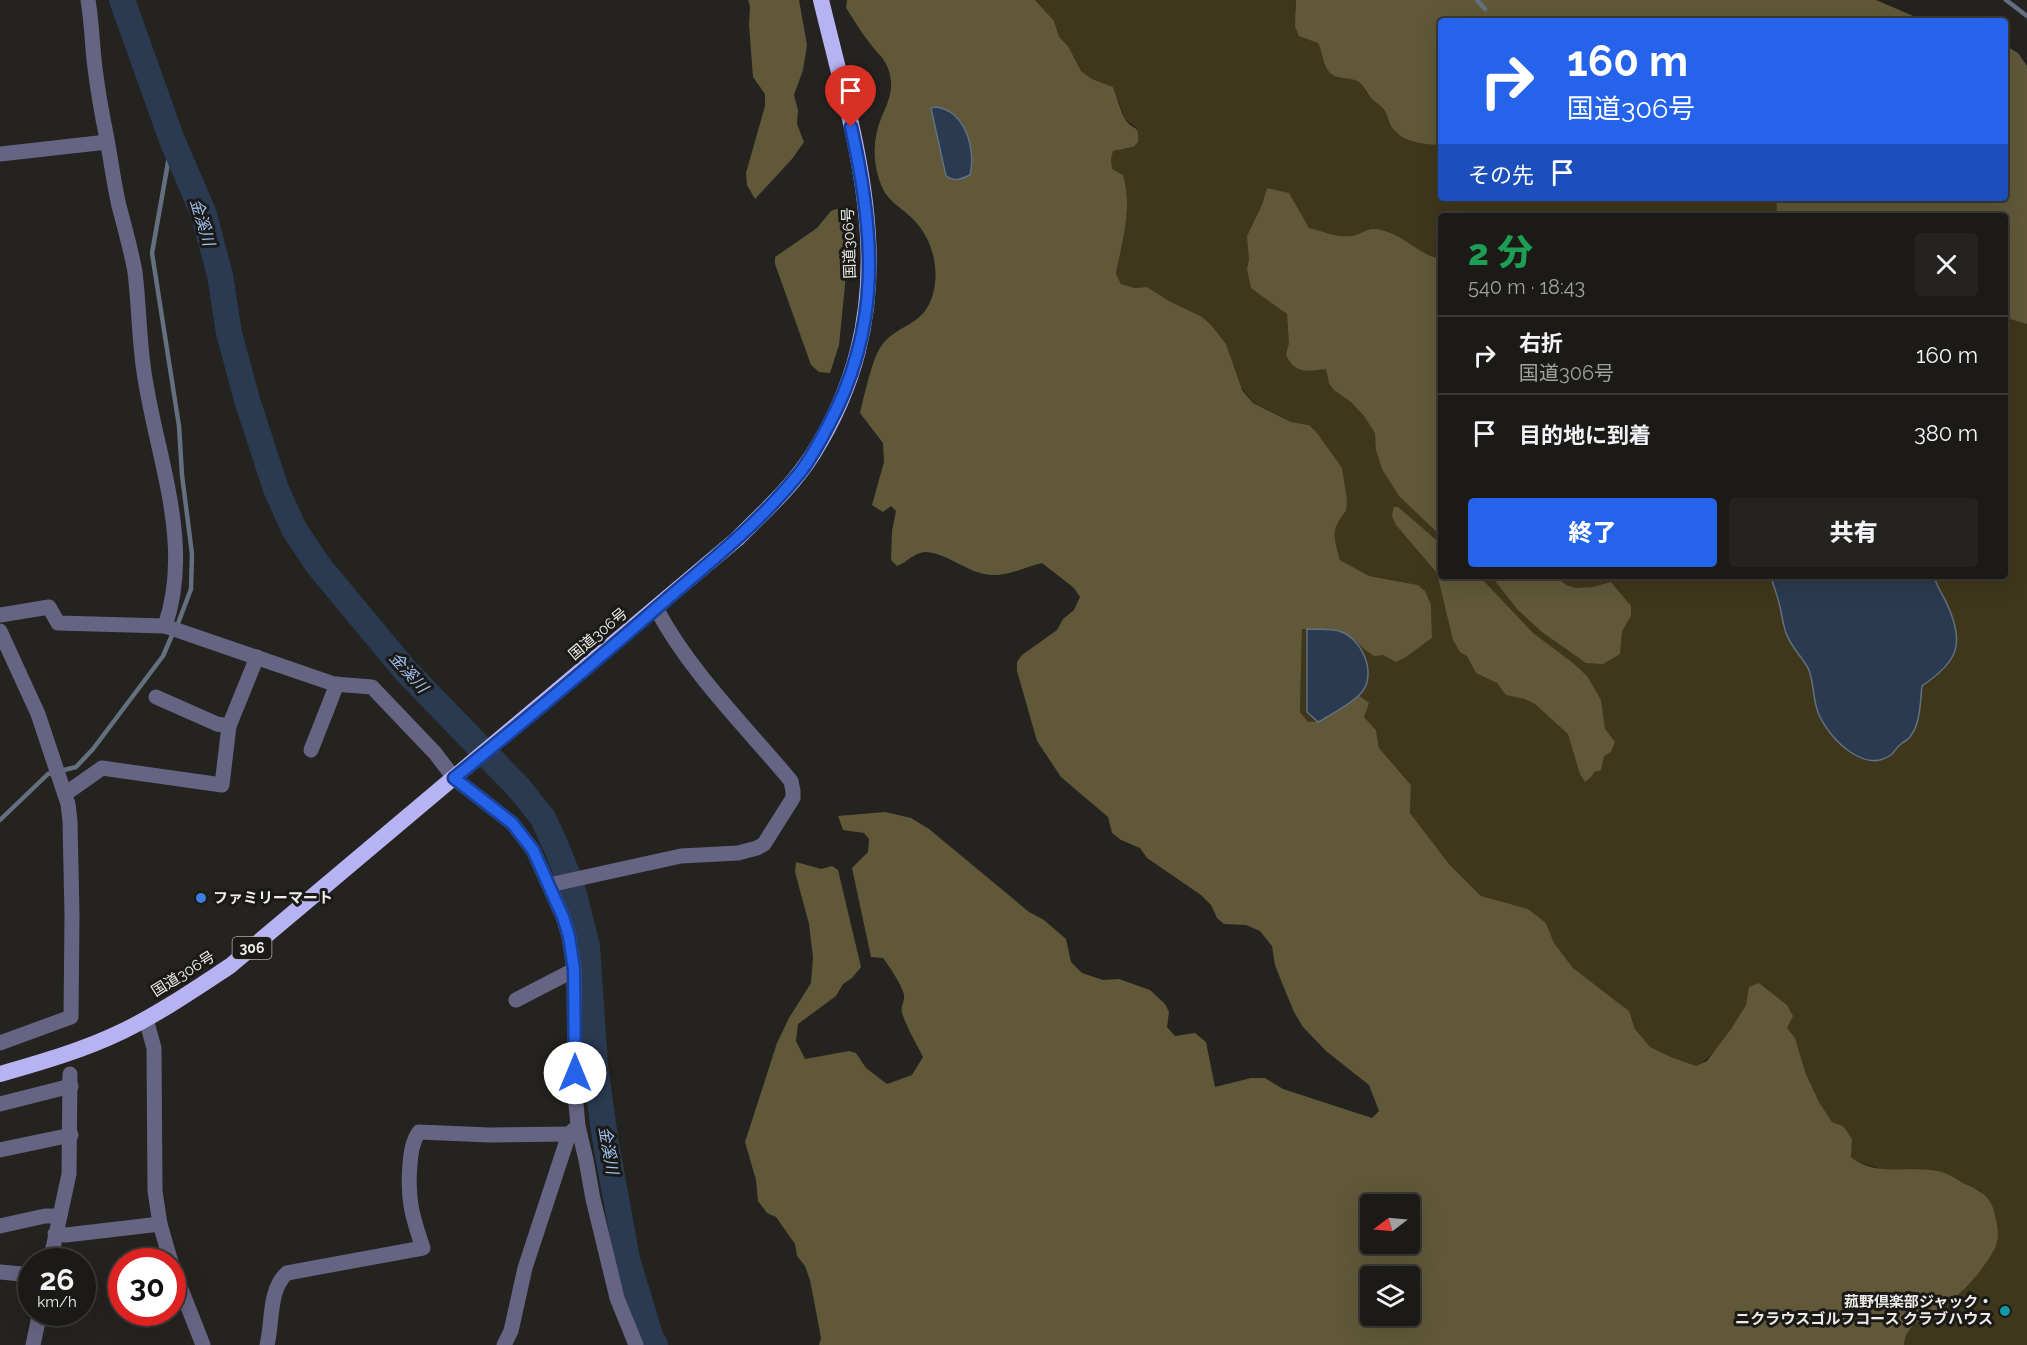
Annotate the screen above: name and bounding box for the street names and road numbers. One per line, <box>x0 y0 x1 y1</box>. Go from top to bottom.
street label: 国道306号 <box>839 207 859 279</box>
street label: 国道306号 <box>565 604 631 664</box>
road number: 306 <box>232 937 272 959</box>
street label: 国道306号 <box>148 947 218 1001</box>

